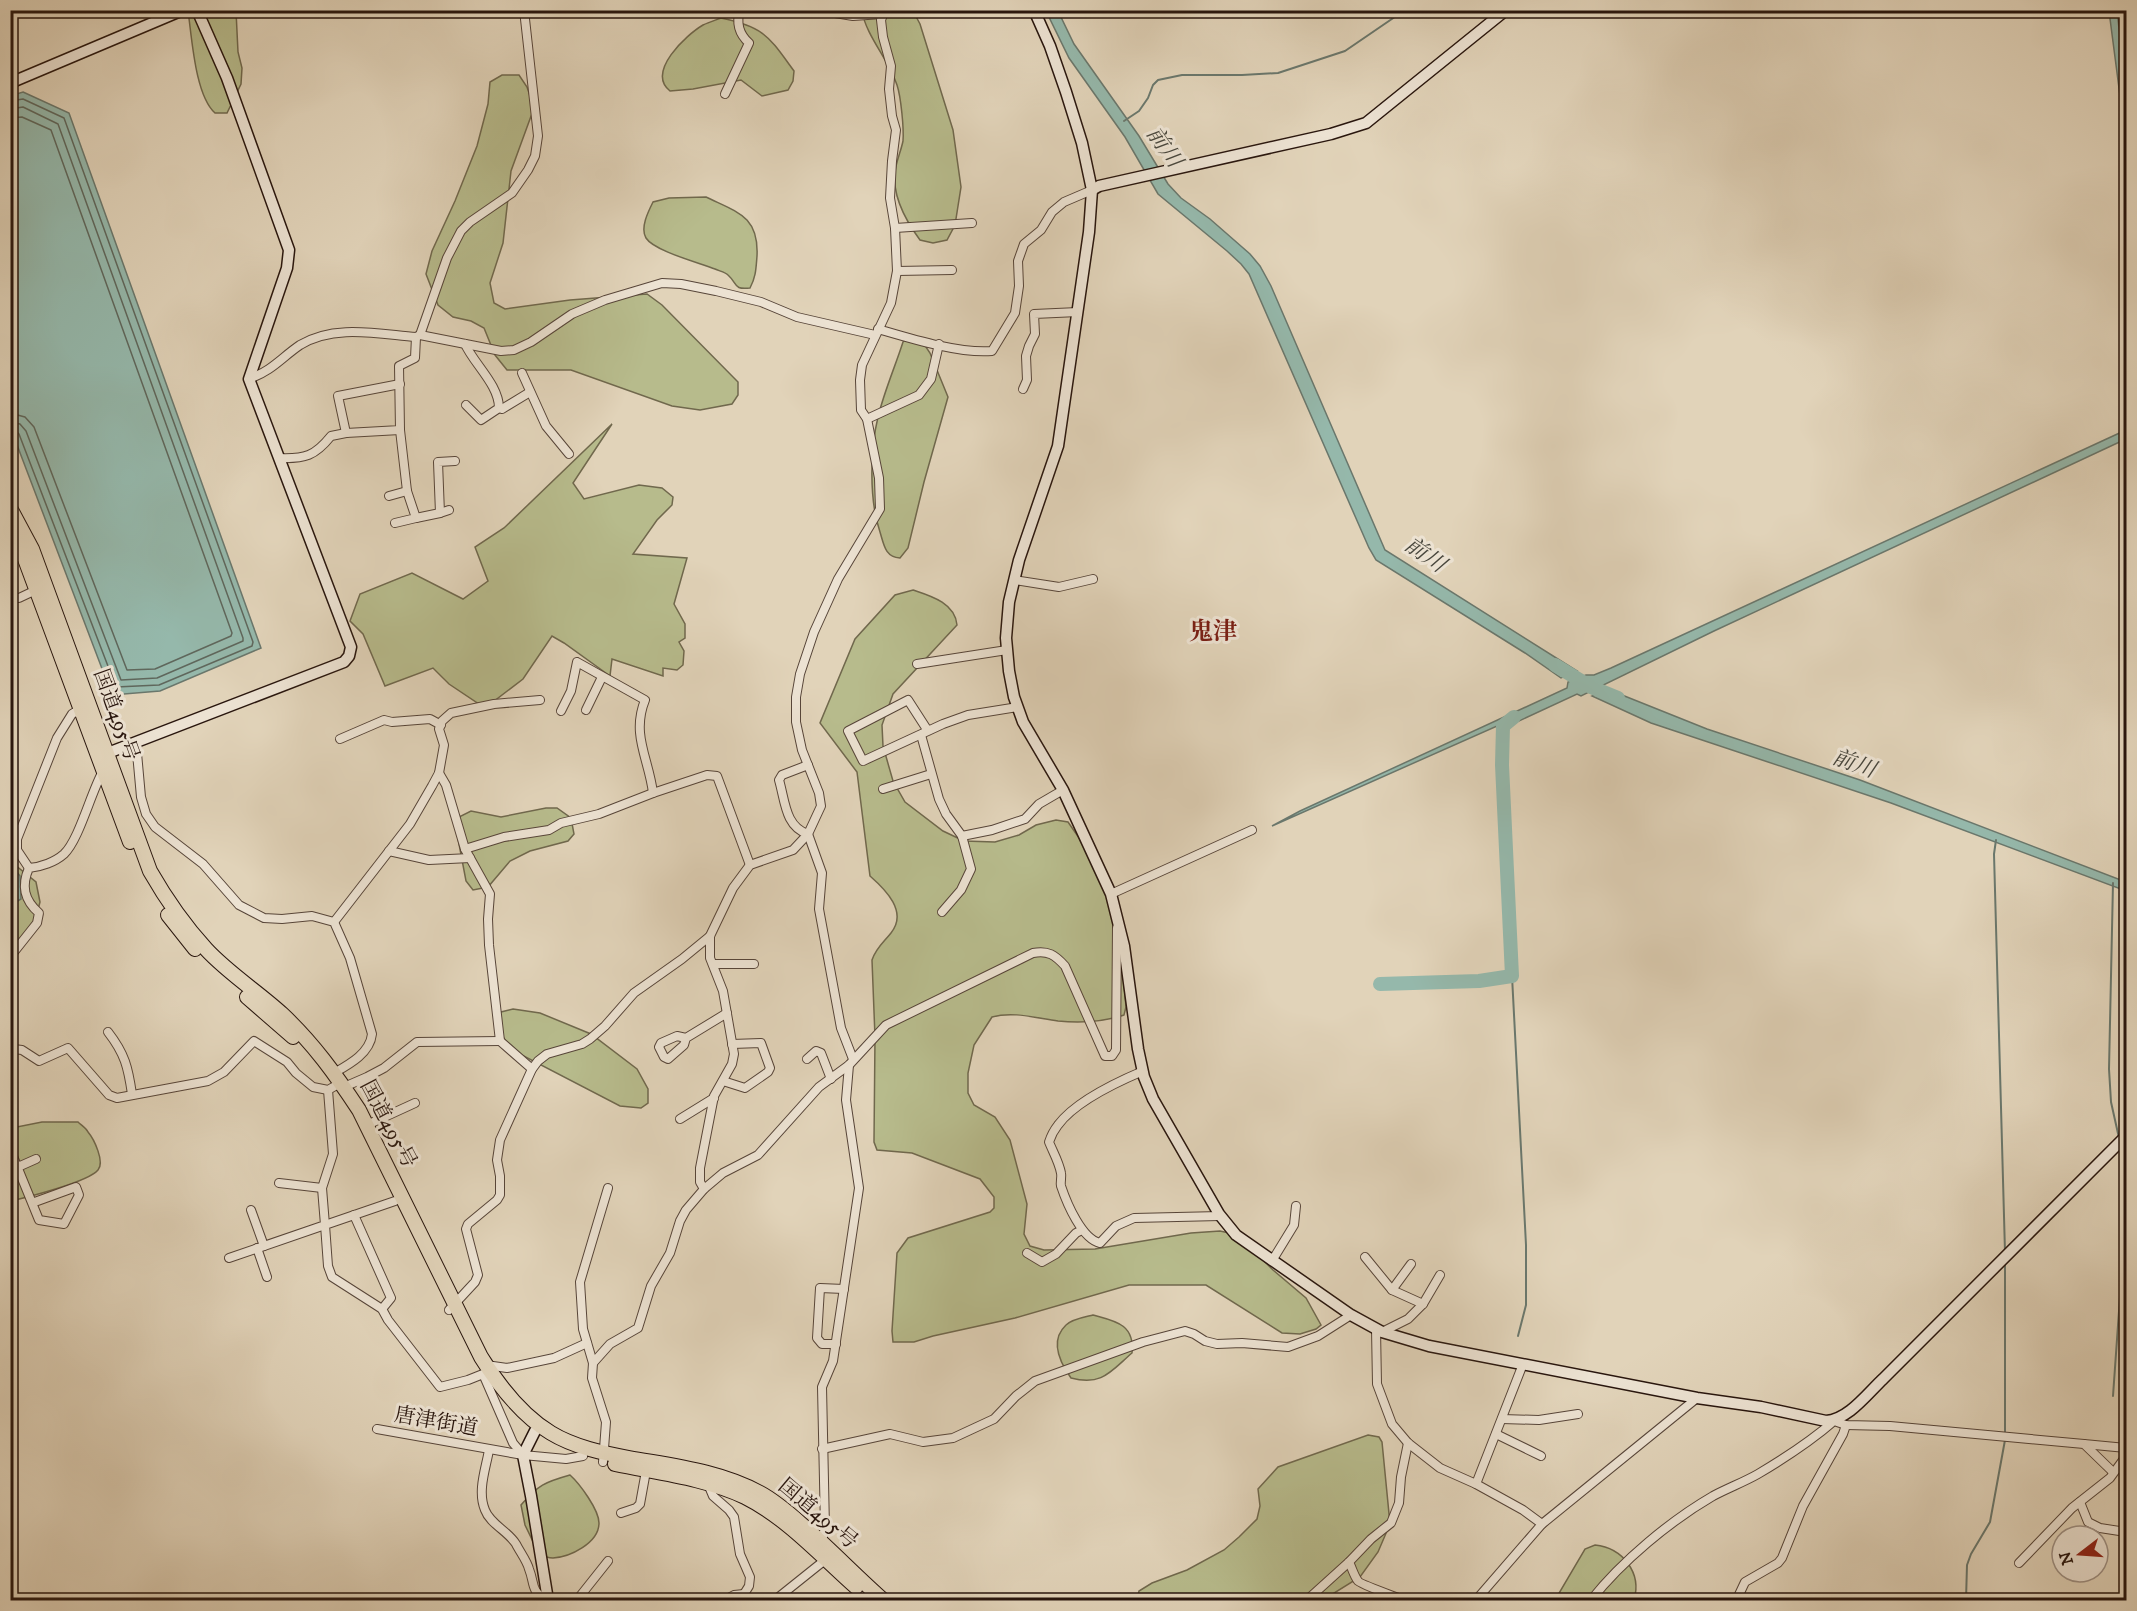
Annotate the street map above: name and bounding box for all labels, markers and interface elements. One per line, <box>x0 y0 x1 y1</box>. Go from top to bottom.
water label: 前川 <box>1140 121 1189 174</box>
water label: 前川 <box>1399 531 1452 580</box>
district label: 鬼津 <box>1189 617 1237 647</box>
street label: 国道495号 <box>87 665 145 765</box>
water label: 前川 <box>1829 744 1881 785</box>
street label: 国道495号 <box>354 1076 422 1172</box>
street label: 唐津街道 <box>392 1402 480 1442</box>
street label: 国道495号 <box>773 1473 863 1555</box>
north arrow <box>2050 1524 2110 1584</box>
text: N <box>2055 1549 2078 1567</box>

